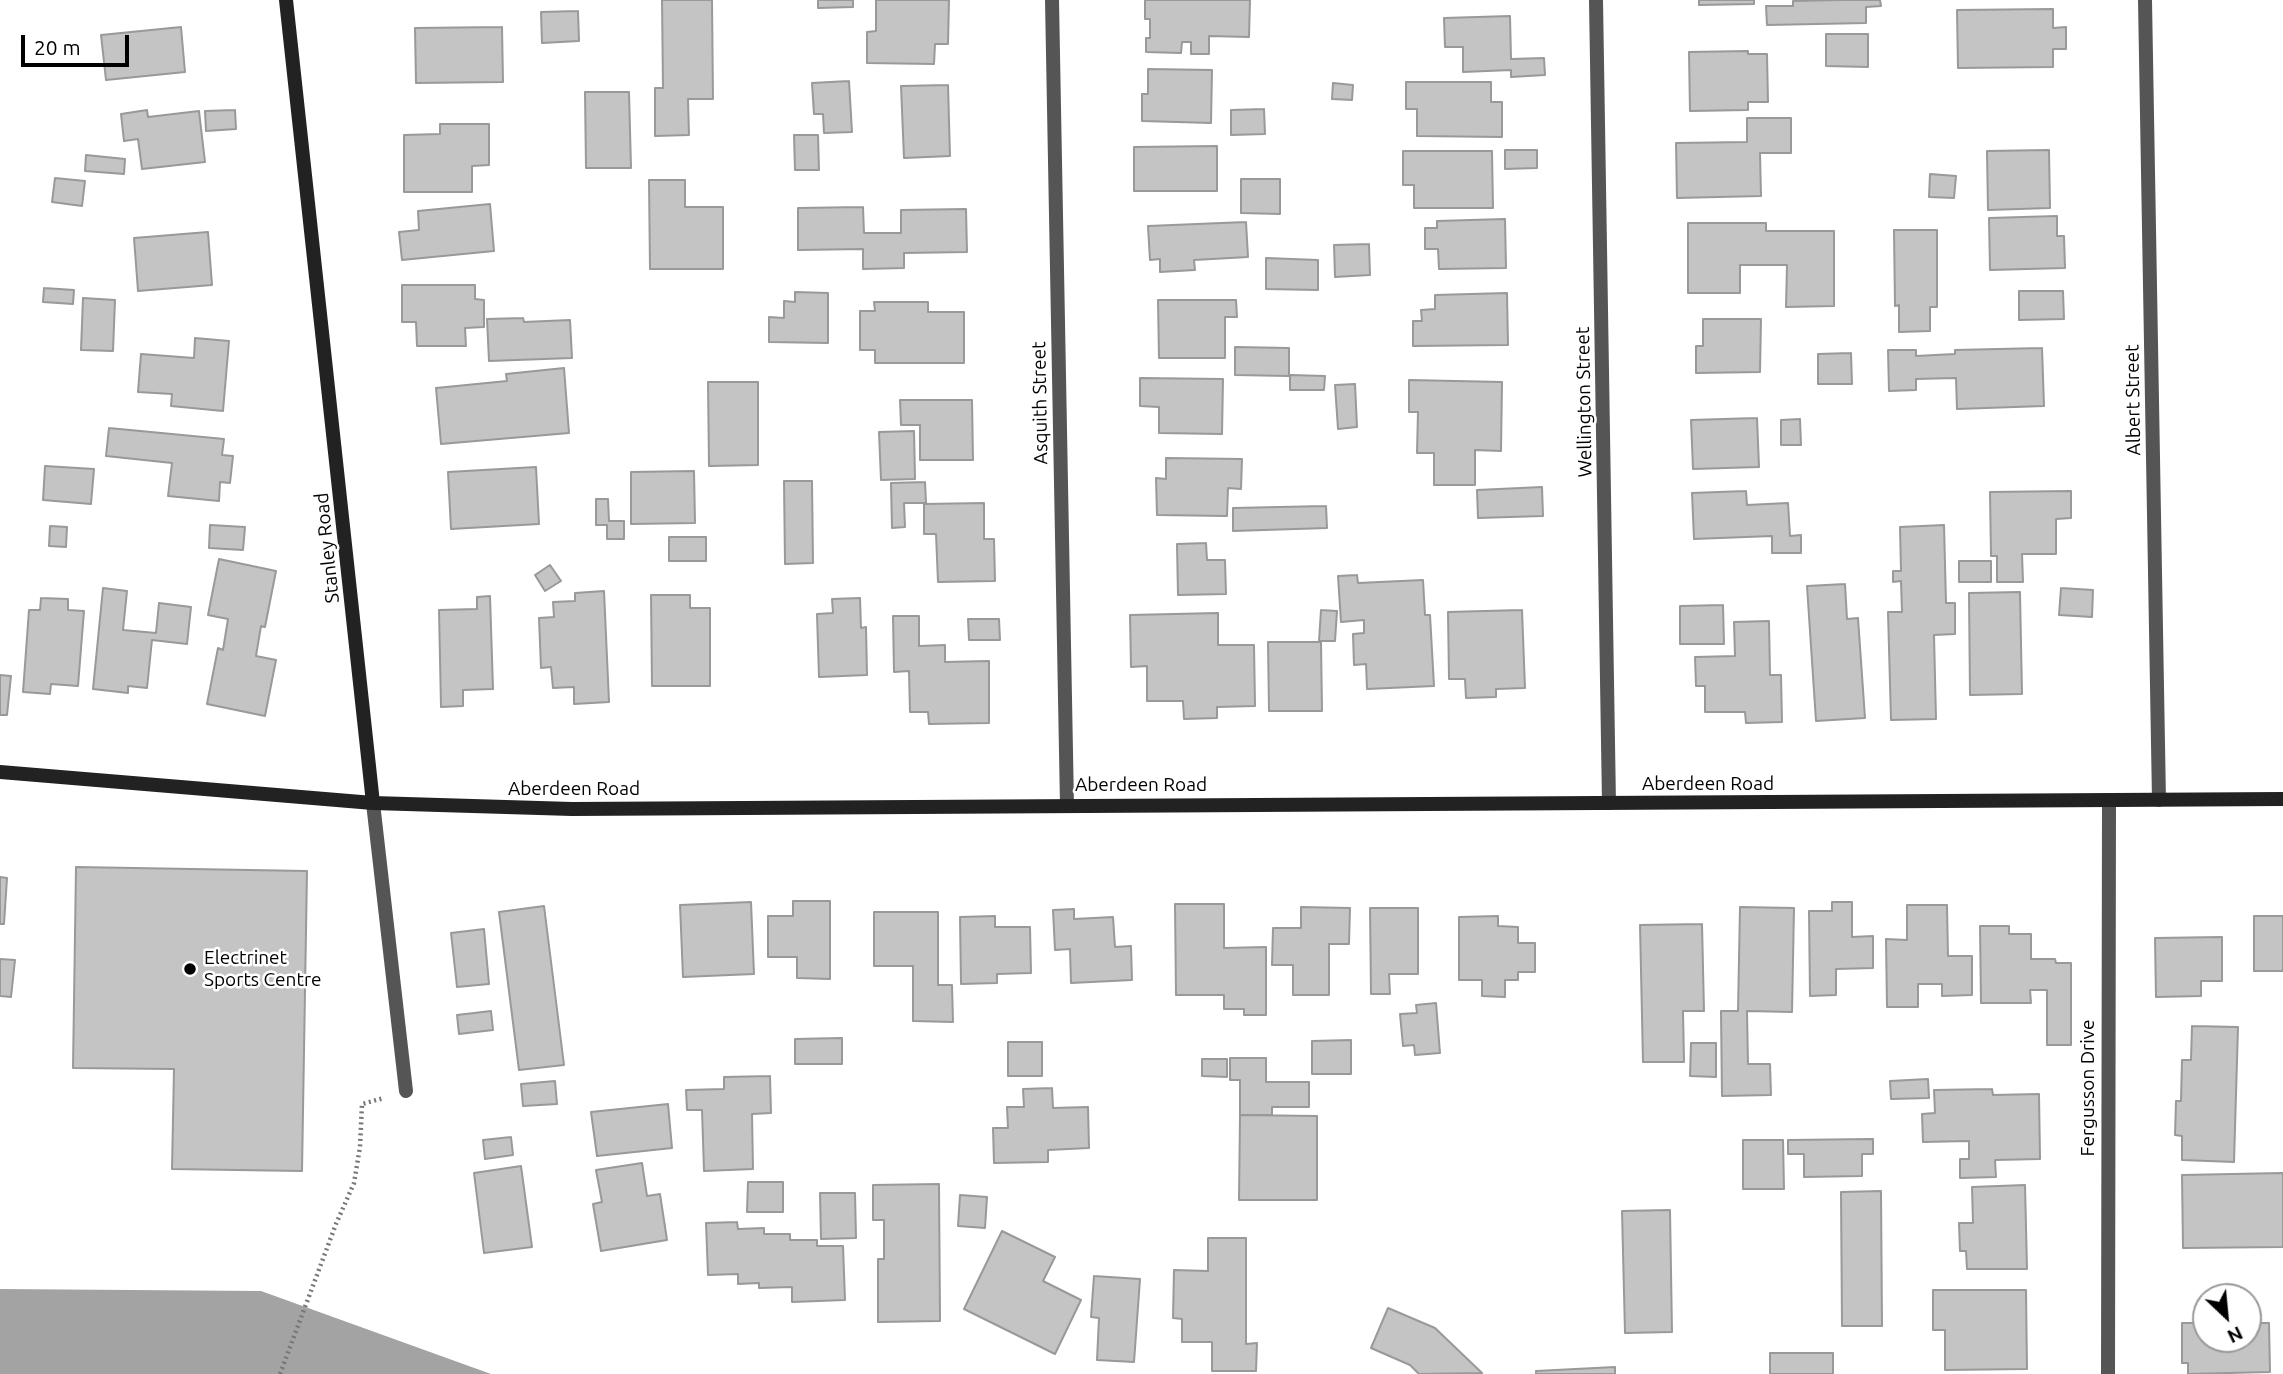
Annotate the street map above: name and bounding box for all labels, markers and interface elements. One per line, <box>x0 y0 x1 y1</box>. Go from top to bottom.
scale bar <box>24 21 133 65</box>
text: 20 m <box>34 35 81 59</box>
street label: Wellington Street <box>1571 326 1597 478</box>
street label: Asquith Street <box>1028 341 1052 465</box>
street label: Albert Street <box>2121 344 2145 456</box>
street label: Stanley Road <box>310 492 344 604</box>
street label: Aberdeen Road <box>1642 773 1774 795</box>
street label: Aberdeen Road <box>1075 774 1207 796</box>
street label: Aberdeen Road <box>508 778 640 800</box>
place label: Electrinet Sports Centre <box>204 947 322 991</box>
marker: Electrinet Sports Centre <box>182 961 198 977</box>
street label: Fergusson Drive <box>2077 1019 2099 1157</box>
north arrow <box>2192 1283 2262 1353</box>
text: N <box>2224 1322 2247 1348</box>

